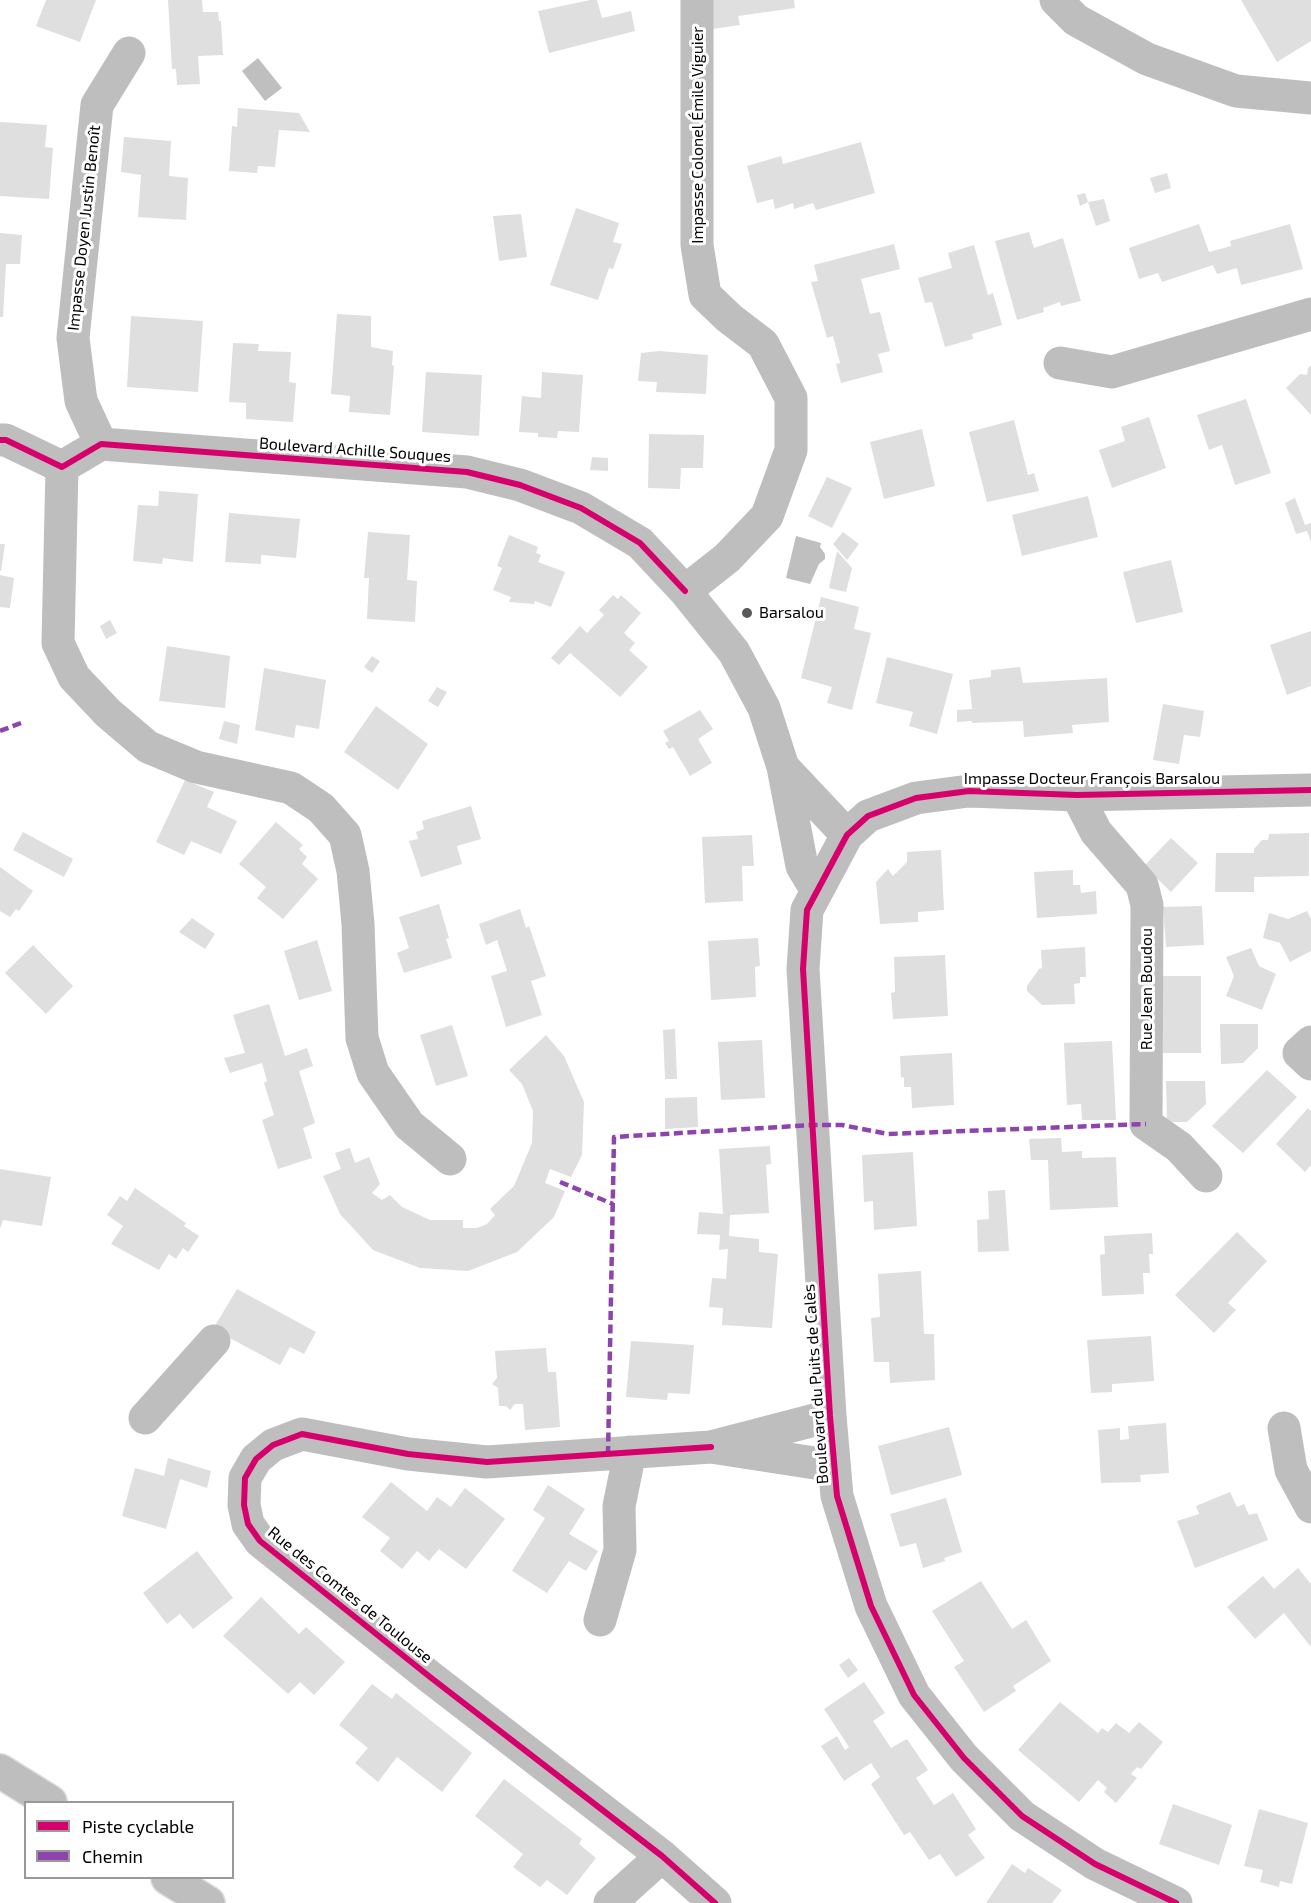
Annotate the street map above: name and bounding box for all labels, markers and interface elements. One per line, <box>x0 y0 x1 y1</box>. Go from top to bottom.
street label: Impasse Colonel Émile Viguier <box>688 26 708 244</box>
street label: Impasse Doyen Justin Benoît <box>64 124 104 332</box>
street label: Boulevard Achille Souques <box>258 434 452 466</box>
place label: Barsalou <box>759 603 824 623</box>
marker: Barsalou <box>740 606 754 620</box>
street label: Impasse Docteur François Barsalou <box>964 769 1220 789</box>
street label: Rue Jean Boudou <box>1137 928 1157 1050</box>
street label: Boulevard du Puits de Calès <box>799 1283 833 1485</box>
street label: Rue des Comtes de Toulouse <box>264 1523 436 1667</box>
legend <box>24 1801 234 1879</box>
text: Piste cyclable <box>82 1815 194 1837</box>
text: Chemin <box>82 1845 143 1867</box>

